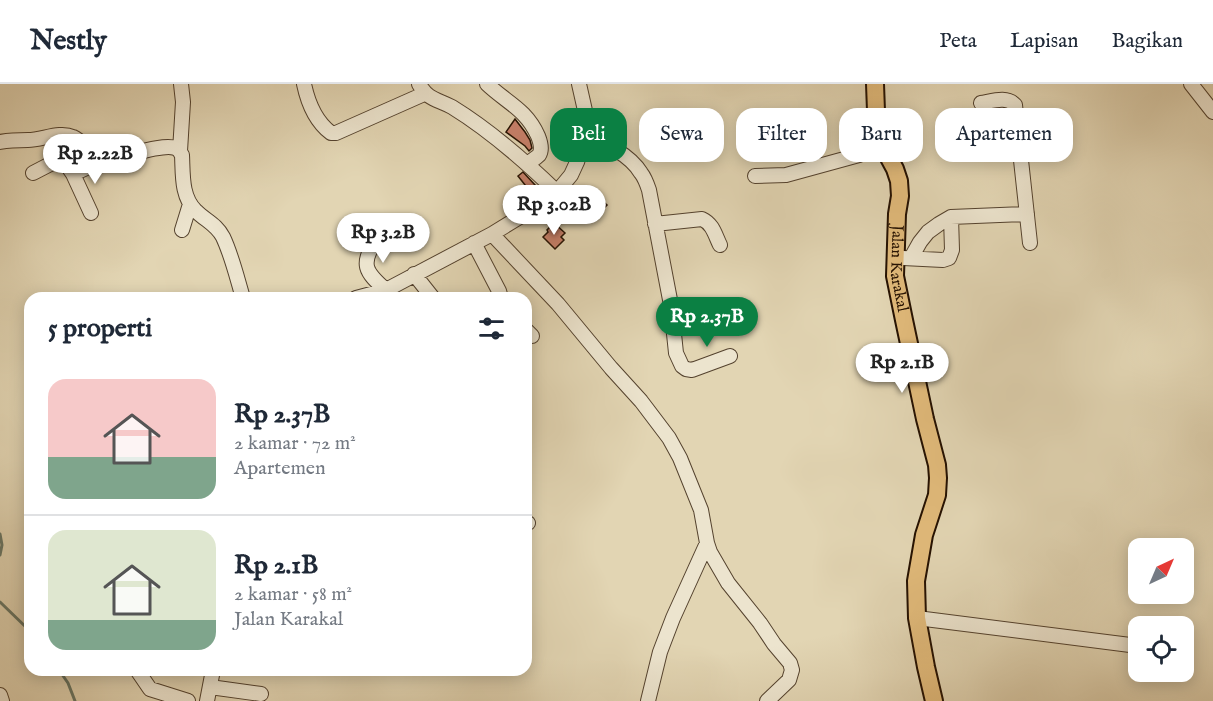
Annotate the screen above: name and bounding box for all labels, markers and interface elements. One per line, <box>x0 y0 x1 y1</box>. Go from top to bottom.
text: Nestly <box>30 24 107 59</box>
text: Peta <box>939 28 977 55</box>
text: Lapisan <box>1010 28 1079 55</box>
text: Bagikan <box>1112 28 1183 55</box>
chip: Beli <box>550 108 627 162</box>
chip: Sewa <box>639 108 724 162</box>
chip: Filter <box>736 108 827 162</box>
chip: Baru <box>839 108 923 162</box>
chip: Apartemen <box>935 108 1073 162</box>
pin: Rp 2.22B <box>33 134 157 185</box>
text: Rp 2.22B <box>57 141 133 166</box>
pin: Rp 3.02B <box>492 185 616 236</box>
text: Rp 3.02B <box>517 192 591 217</box>
pin: Rp 3.2B <box>328 213 438 264</box>
text: Rp 3.2B <box>351 220 415 245</box>
street label: Jalan Karakal <box>885 223 912 314</box>
pin: Rp 2.37B <box>645 297 769 348</box>
text: Rp 2.37B <box>670 304 744 329</box>
text: 5 properti <box>48 312 152 345</box>
icon: filters <box>475 312 508 345</box>
pin: Rp 2.1B <box>847 343 957 394</box>
text: Rp 2.1B <box>870 350 934 375</box>
text: Rp 2.37B <box>234 398 330 431</box>
icon: home <box>96 403 168 475</box>
text: 2 kamar · 72 m² <box>234 431 356 456</box>
text: Apartemen <box>234 456 326 481</box>
north arrow <box>1128 538 1194 604</box>
map controls <box>1128 538 1194 682</box>
text: Rp 2.1B <box>234 549 318 582</box>
icon: home <box>96 554 168 626</box>
text: 2 kamar · 58 m² <box>234 582 352 607</box>
text: Jalan Karakal <box>234 607 343 632</box>
button: locate <box>1128 616 1194 682</box>

